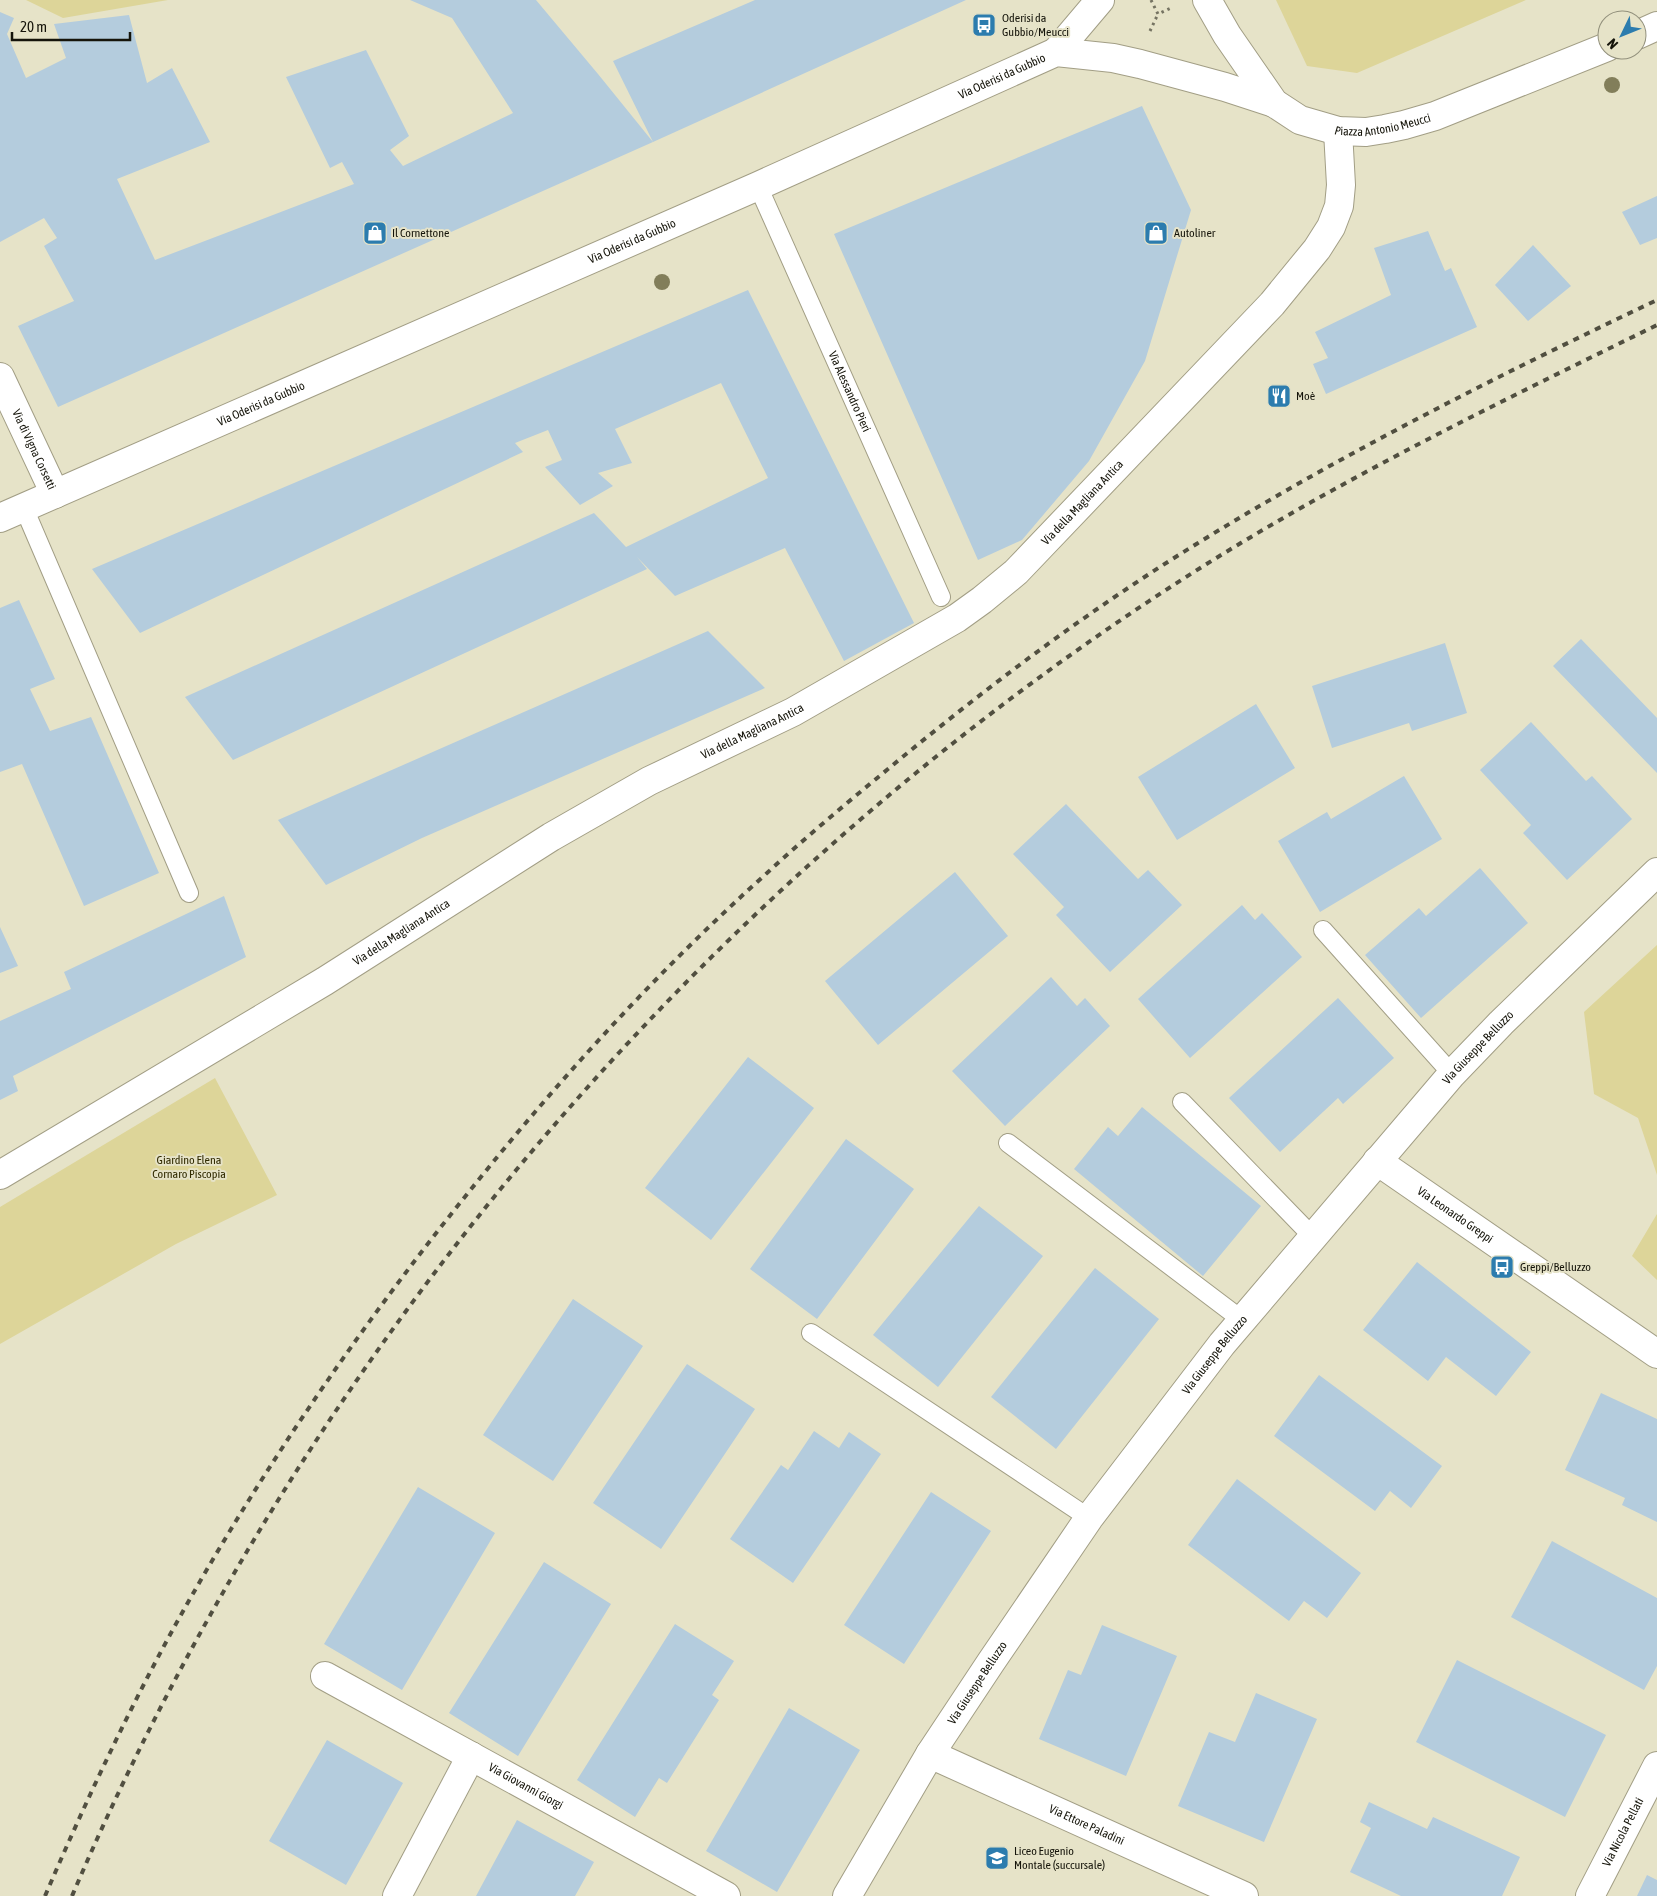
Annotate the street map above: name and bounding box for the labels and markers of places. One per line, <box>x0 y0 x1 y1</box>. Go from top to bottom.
place label: Oderisi da Gubbio/Meucci <box>1002 11 1069 39</box>
bus stop icon: Oderisi da Gubbio/Meucci <box>971 12 997 38</box>
shop icon: Il Cornettone <box>362 220 388 246</box>
shop icon: Autoliner <box>1143 220 1169 246</box>
place label: Il Cornettone <box>392 226 449 240</box>
place label: Autoliner <box>1174 226 1216 240</box>
restaurant icon: Moè <box>1266 383 1292 409</box>
place label: Moè <box>1296 389 1315 403</box>
bus stop icon: Greppi/Belluzzo <box>1489 1254 1515 1280</box>
place label: Greppi/Belluzzo <box>1520 1260 1591 1274</box>
place label: Liceo Eugenio Montale (succursale) <box>1014 1844 1105 1872</box>
school or university icon: Liceo Eugenio Montale (succursale) <box>984 1845 1010 1871</box>

